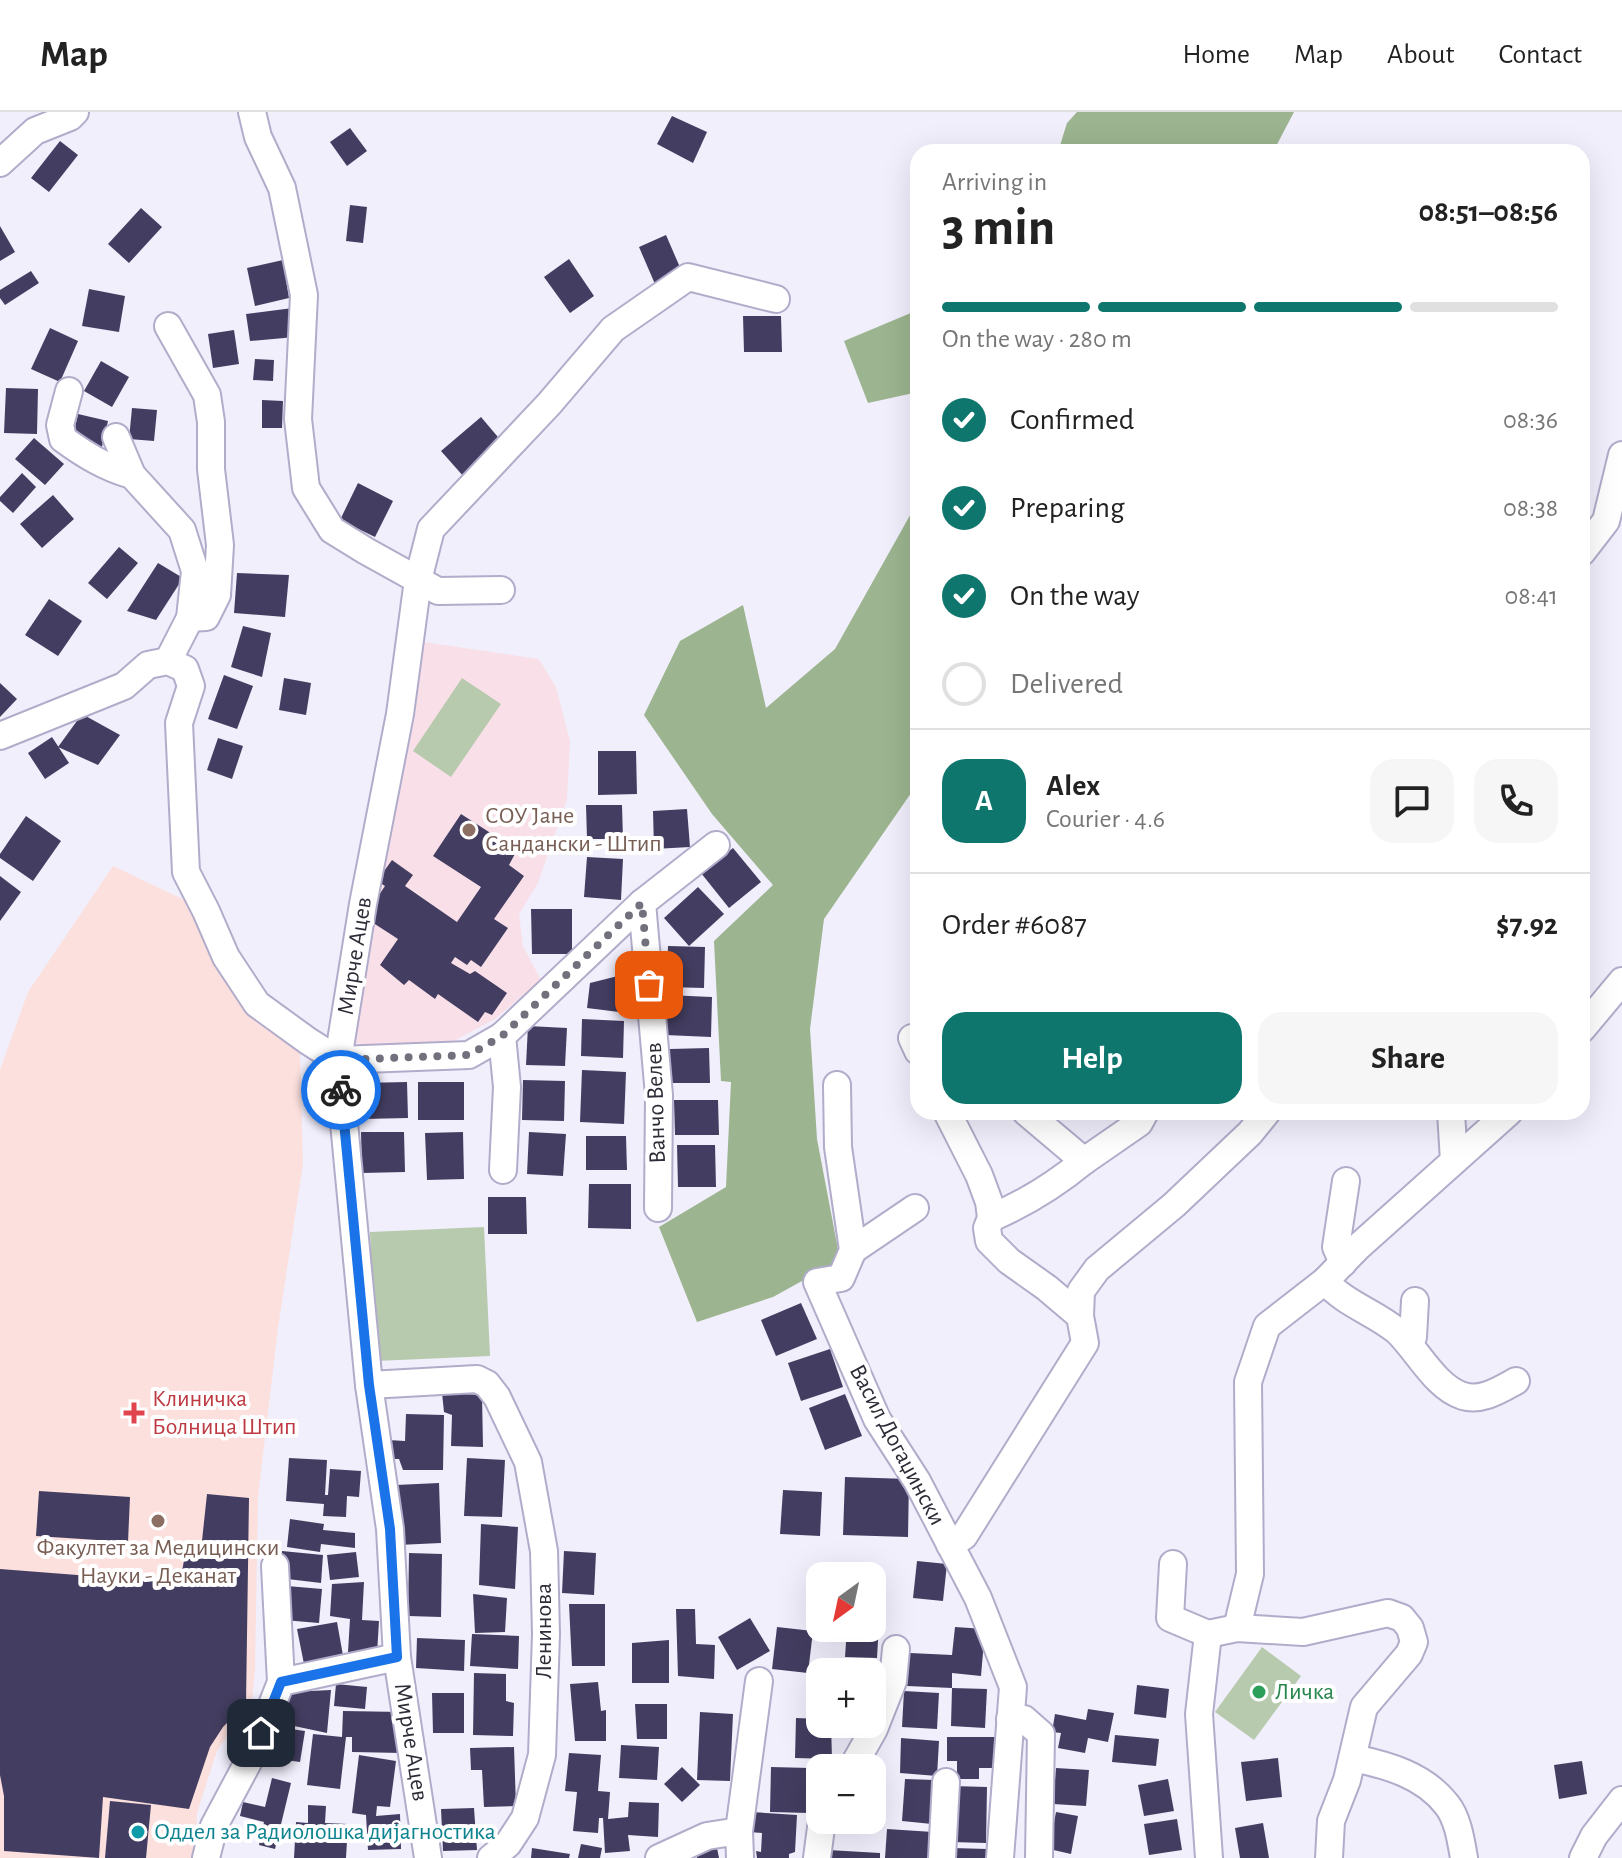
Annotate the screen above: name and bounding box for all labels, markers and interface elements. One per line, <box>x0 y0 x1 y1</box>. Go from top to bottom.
text: Map <box>40 36 108 74</box>
text: Home <box>1183 41 1250 69</box>
text: Map <box>1294 41 1343 69</box>
text: About <box>1387 41 1455 69</box>
text: Contact <box>1499 41 1582 69</box>
text: Arriving in <box>942 169 1047 195</box>
text: 08:51–08:56 <box>1418 197 1558 227</box>
text: 3 min <box>942 202 1055 254</box>
text: On the way · 280 m <box>942 326 1132 352</box>
icon: check <box>942 398 986 442</box>
text: Confirmed <box>1010 405 1134 435</box>
text: 08:36 <box>1503 407 1558 433</box>
icon: check <box>942 486 986 530</box>
text: Preparing <box>1010 493 1125 523</box>
text: 08:38 <box>1503 495 1558 521</box>
icon: check <box>942 574 986 618</box>
text: On the way <box>1010 581 1139 611</box>
text: 08:41 <box>1505 583 1558 609</box>
text: Delivered <box>1010 669 1123 699</box>
button: chat <box>1370 759 1454 843</box>
button: phone <box>1474 759 1558 843</box>
text: Alex <box>1046 771 1100 801</box>
text: A <box>975 786 993 816</box>
place label: СОУ Јане Сандански - Штип <box>485 804 662 856</box>
text: Courier · 4.6 <box>1046 806 1165 832</box>
marker: СОУ Јане Сандански - Штип <box>460 821 478 839</box>
street label: Мирче Ацев <box>334 895 376 1017</box>
text: Order #6087 <box>942 910 1087 940</box>
text: $7.92 <box>1496 910 1558 940</box>
pin <box>615 951 683 1019</box>
icon: bag <box>627 963 671 1007</box>
button: Help <box>942 1012 1242 1104</box>
button: Share <box>1258 1012 1558 1104</box>
street label: Ванчо Велев <box>642 1042 670 1164</box>
courier <box>301 1050 381 1130</box>
icon: bike <box>319 1068 363 1112</box>
street label: Васил Догаџински <box>845 1361 949 1529</box>
place label: Клиничка Болница Штип <box>152 1387 297 1439</box>
marker: Клиничка Болница Штип <box>123 1402 145 1424</box>
marker: Факултет за Медицински Науки - Деканат <box>149 1512 167 1530</box>
place label: Факултет за Медицински Науки - Деканат <box>37 1536 279 1588</box>
north arrow <box>806 1562 886 1642</box>
map controls <box>806 1562 886 1834</box>
street label: Ленинова <box>532 1583 556 1679</box>
button: + <box>806 1658 886 1738</box>
place label: Личка <box>1275 1680 1334 1704</box>
street label: Мирче Ацев <box>390 1681 432 1803</box>
marker: Личка <box>1250 1683 1268 1701</box>
pin <box>227 1699 295 1767</box>
icon: home <box>239 1711 283 1755</box>
button: − <box>806 1754 886 1834</box>
place label: Оддел за Радиолошка дијагностика <box>154 1820 496 1844</box>
marker: Оддел за Радиолошка дијагностика <box>129 1823 147 1841</box>

